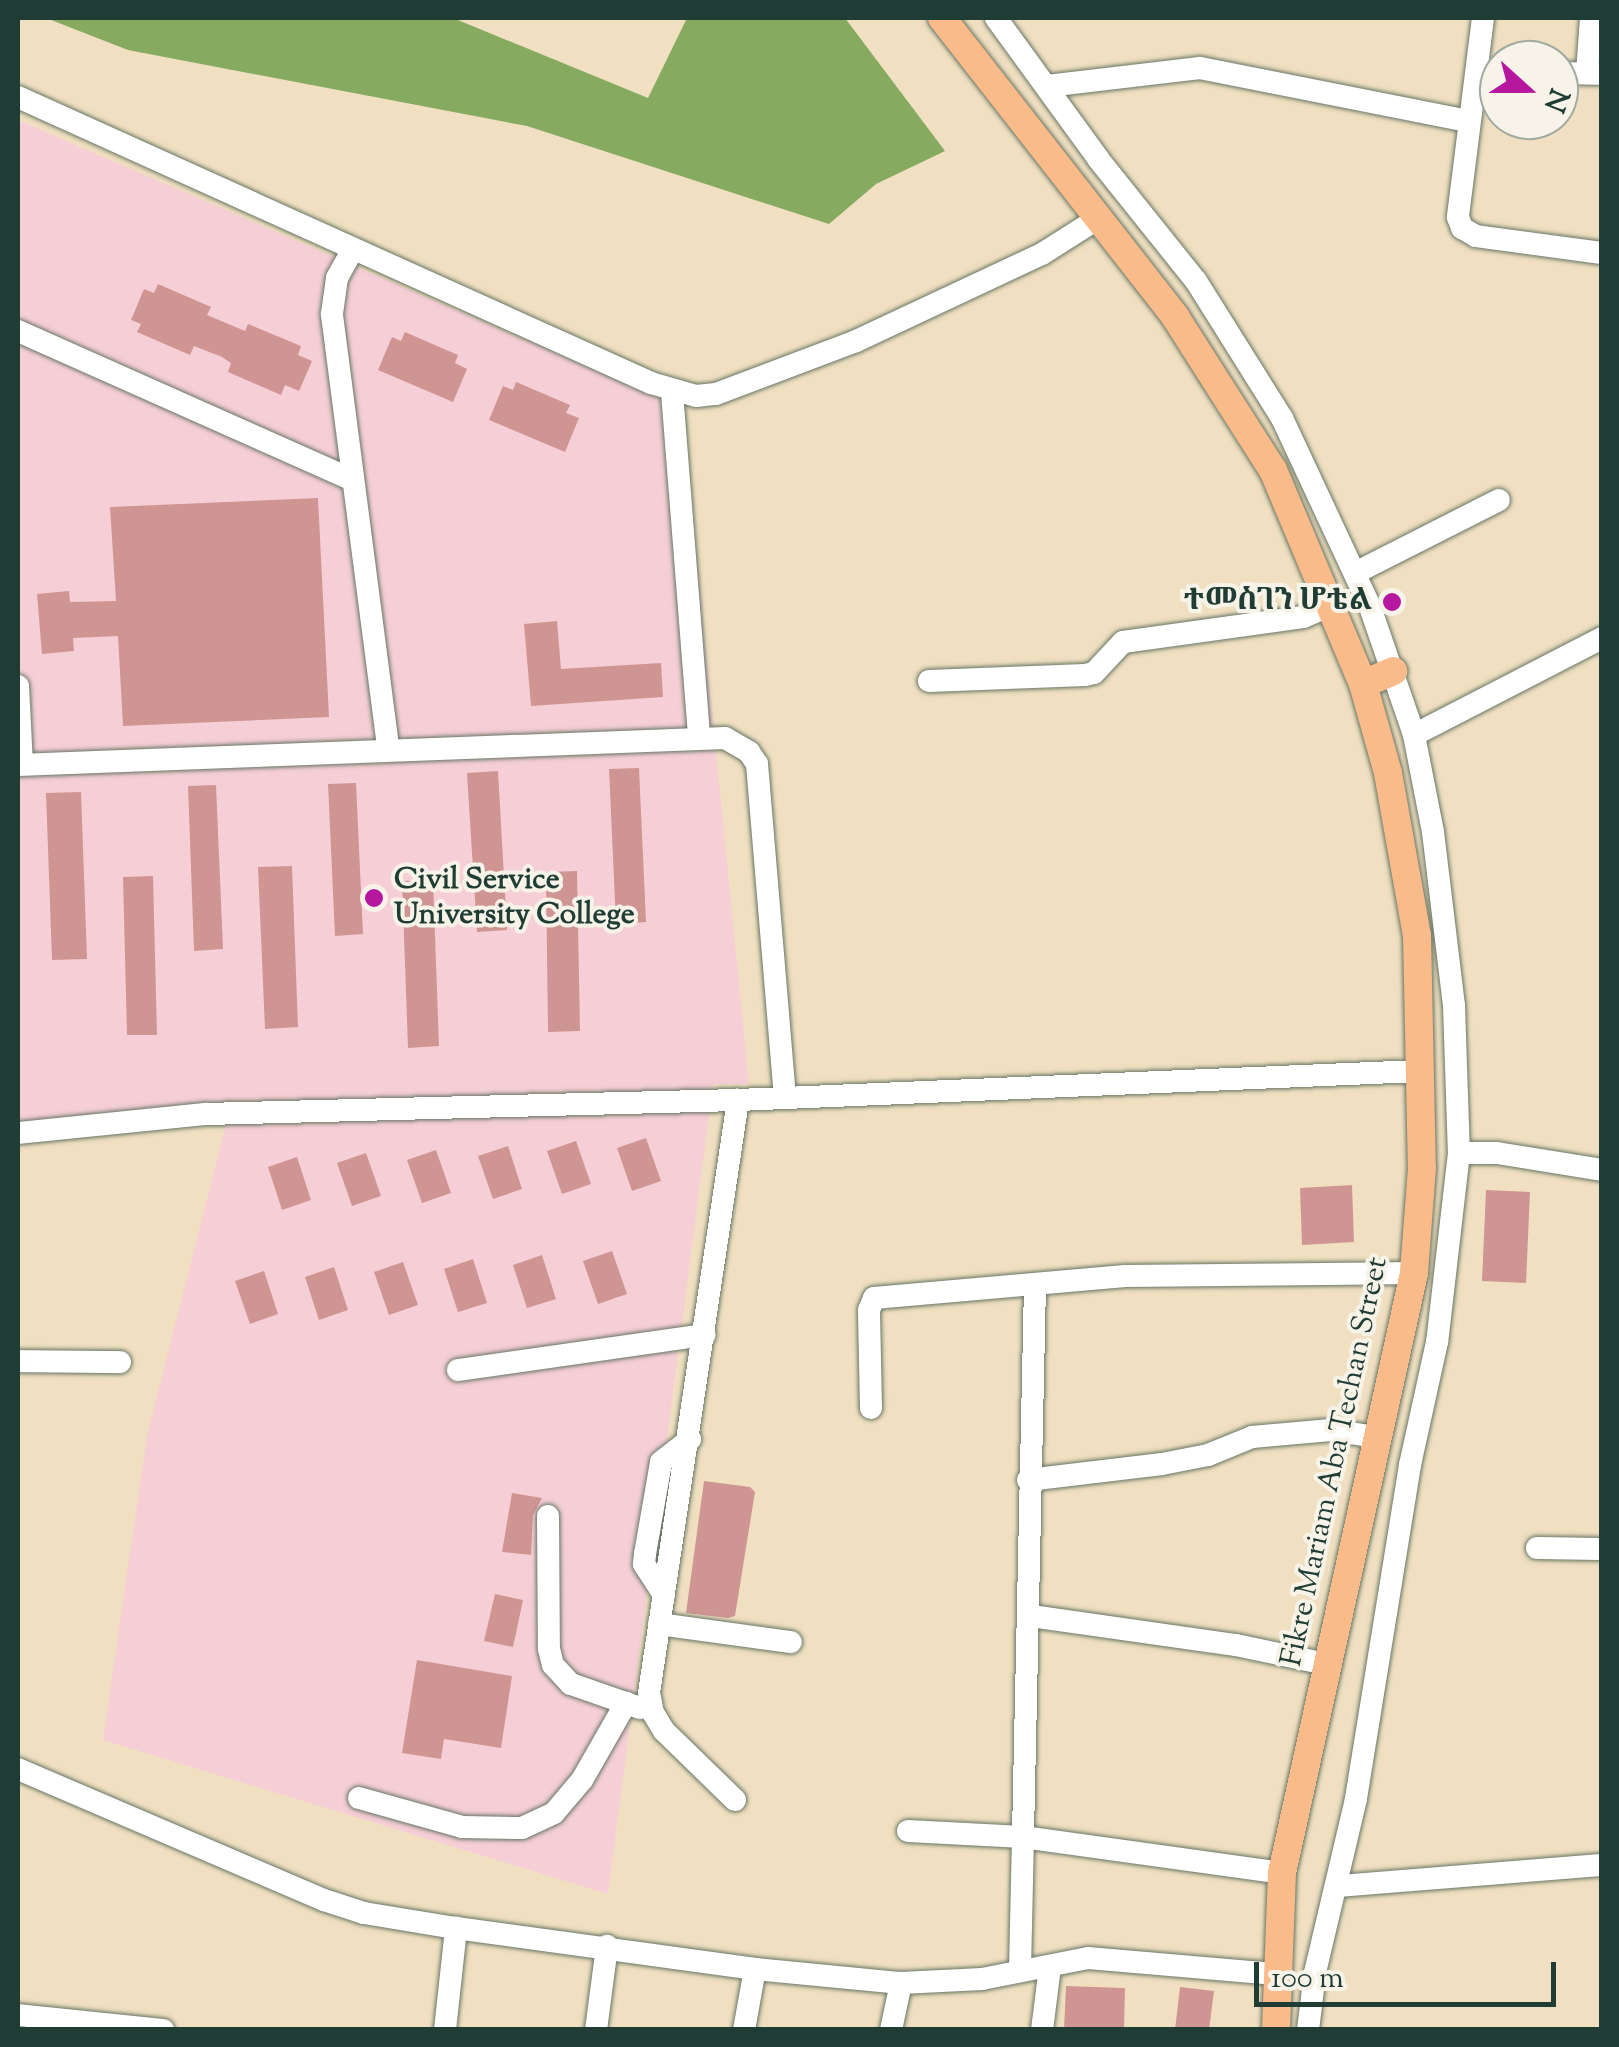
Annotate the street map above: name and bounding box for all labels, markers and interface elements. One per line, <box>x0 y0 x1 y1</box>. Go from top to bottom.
north arrow <box>1479 40 1579 140</box>
text: N <box>1532 82 1578 118</box>
place label: ተመስገን ሆቴል <box>1184 584 1372 620</box>
marker: ተመስገን ሆቴል <box>1381 591 1403 613</box>
place label: Civil Service University College <box>394 863 635 934</box>
marker: Civil Service University College <box>363 887 385 909</box>
street label: Fikre Mariam Aba Techan Street <box>1275 1254 1397 1670</box>
scale bar <box>1259 1942 1562 2004</box>
text: 100 m <box>1271 1958 1344 2001</box>

